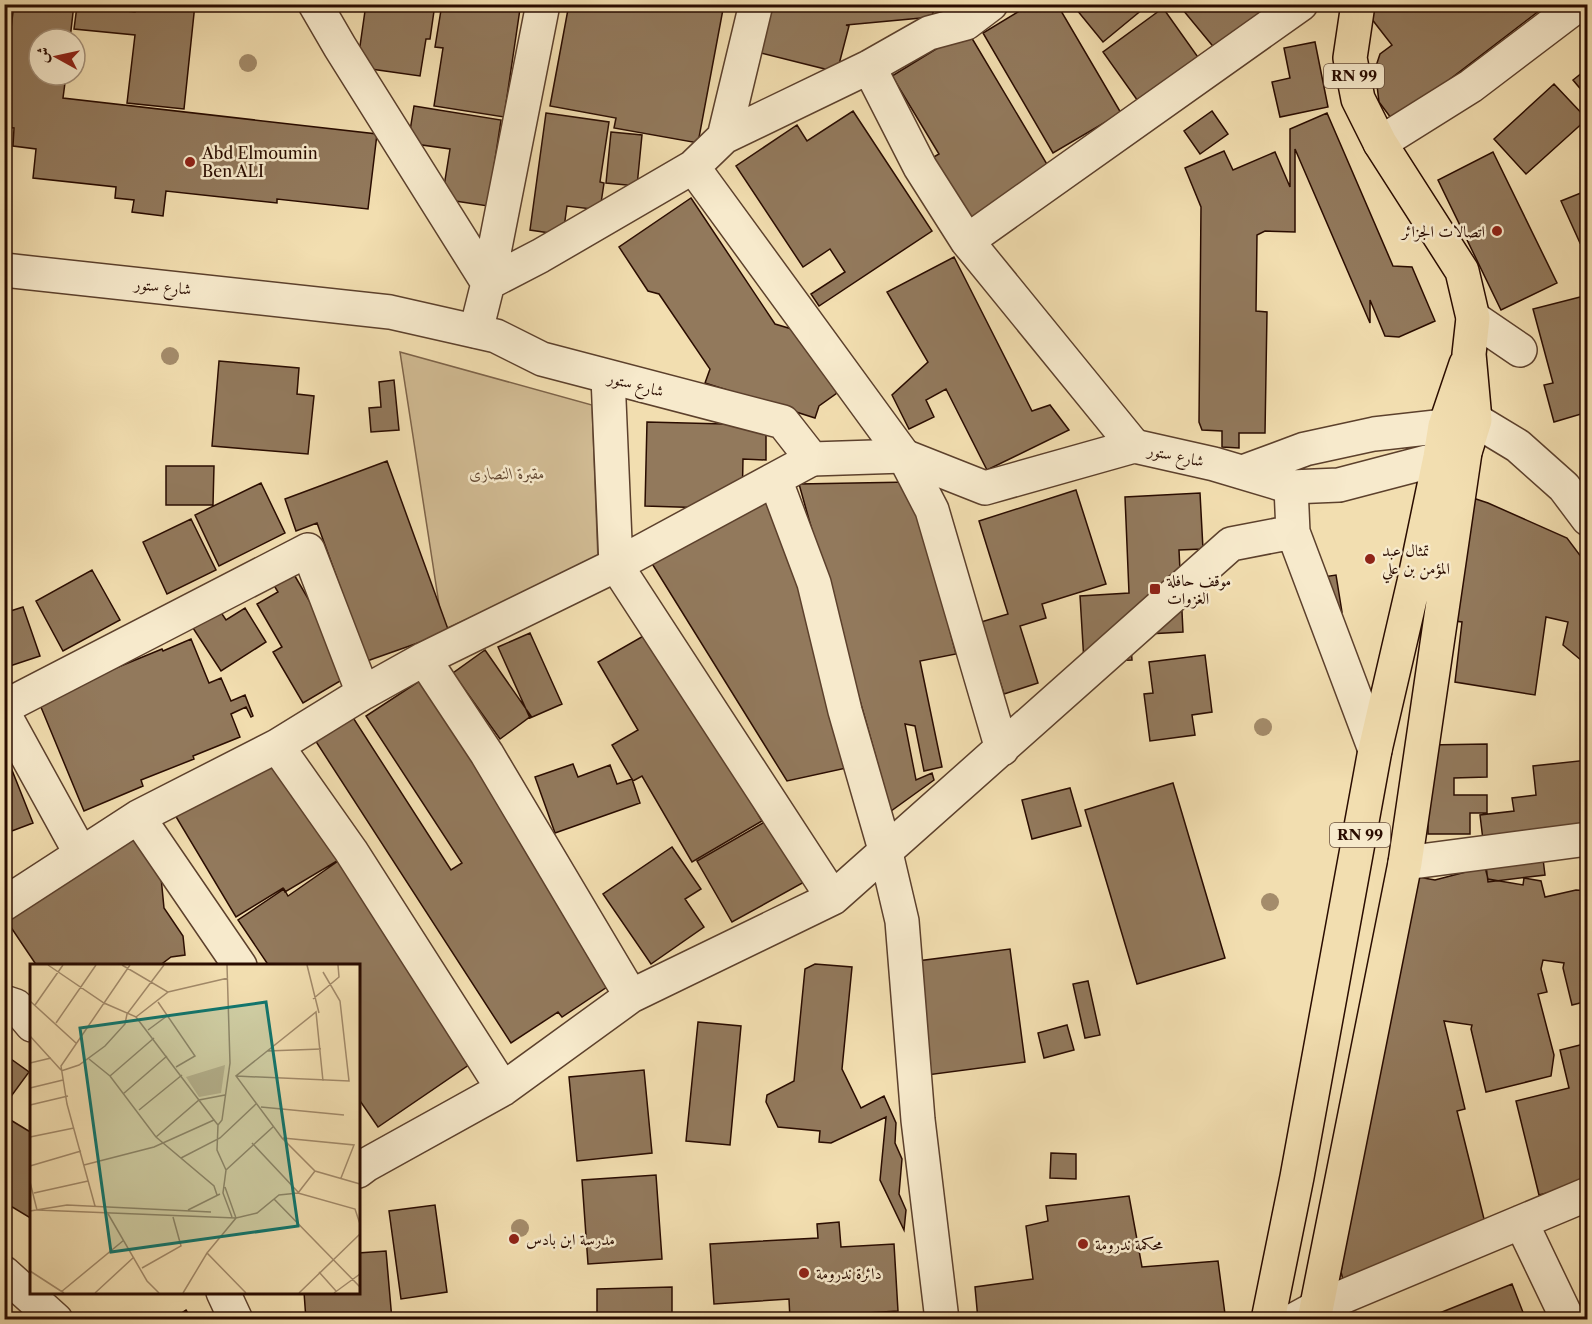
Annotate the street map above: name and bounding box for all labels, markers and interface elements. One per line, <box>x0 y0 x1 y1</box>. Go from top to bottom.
north arrow <box>27 27 87 87</box>
text: ش <box>31 46 53 64</box>
road number: RN 99 <box>1324 64 1384 88</box>
place label: Abd Elmoumin Ben ALI <box>201 143 318 181</box>
marker: Abd Elmoumin Ben ALI <box>183 155 197 169</box>
place label: اتصالات الجزائر <box>1400 221 1485 242</box>
marker: اتصالات الجزائر <box>1490 224 1504 238</box>
street label: شارع ستور <box>131 273 192 303</box>
street label: شارع ستور <box>603 366 666 405</box>
street label: شارع ستور <box>1143 439 1206 475</box>
park label: مقبرة النصارى <box>469 463 545 484</box>
place label: تمثال عبد المؤمن بن علي <box>1382 540 1450 584</box>
marker: تمثال عبد المؤمن بن علي <box>1363 552 1377 566</box>
place label: موقف حافلة الغزوات <box>1166 570 1231 609</box>
marker: موقف حافلة الغزوات <box>1148 582 1162 596</box>
road number: RN 99 <box>1330 823 1390 847</box>
inset map <box>30 964 360 1294</box>
place label: مدرسة ابن بادس <box>526 1229 615 1250</box>
marker: مدرسة ابن بادس <box>507 1232 521 1246</box>
place label: محكمة ندرومة <box>1095 1234 1163 1254</box>
marker: محكمة ندرومة <box>1076 1237 1090 1251</box>
place label: دائرة ندرومة <box>816 1263 882 1283</box>
marker: دائرة ندرومة <box>797 1266 811 1280</box>

